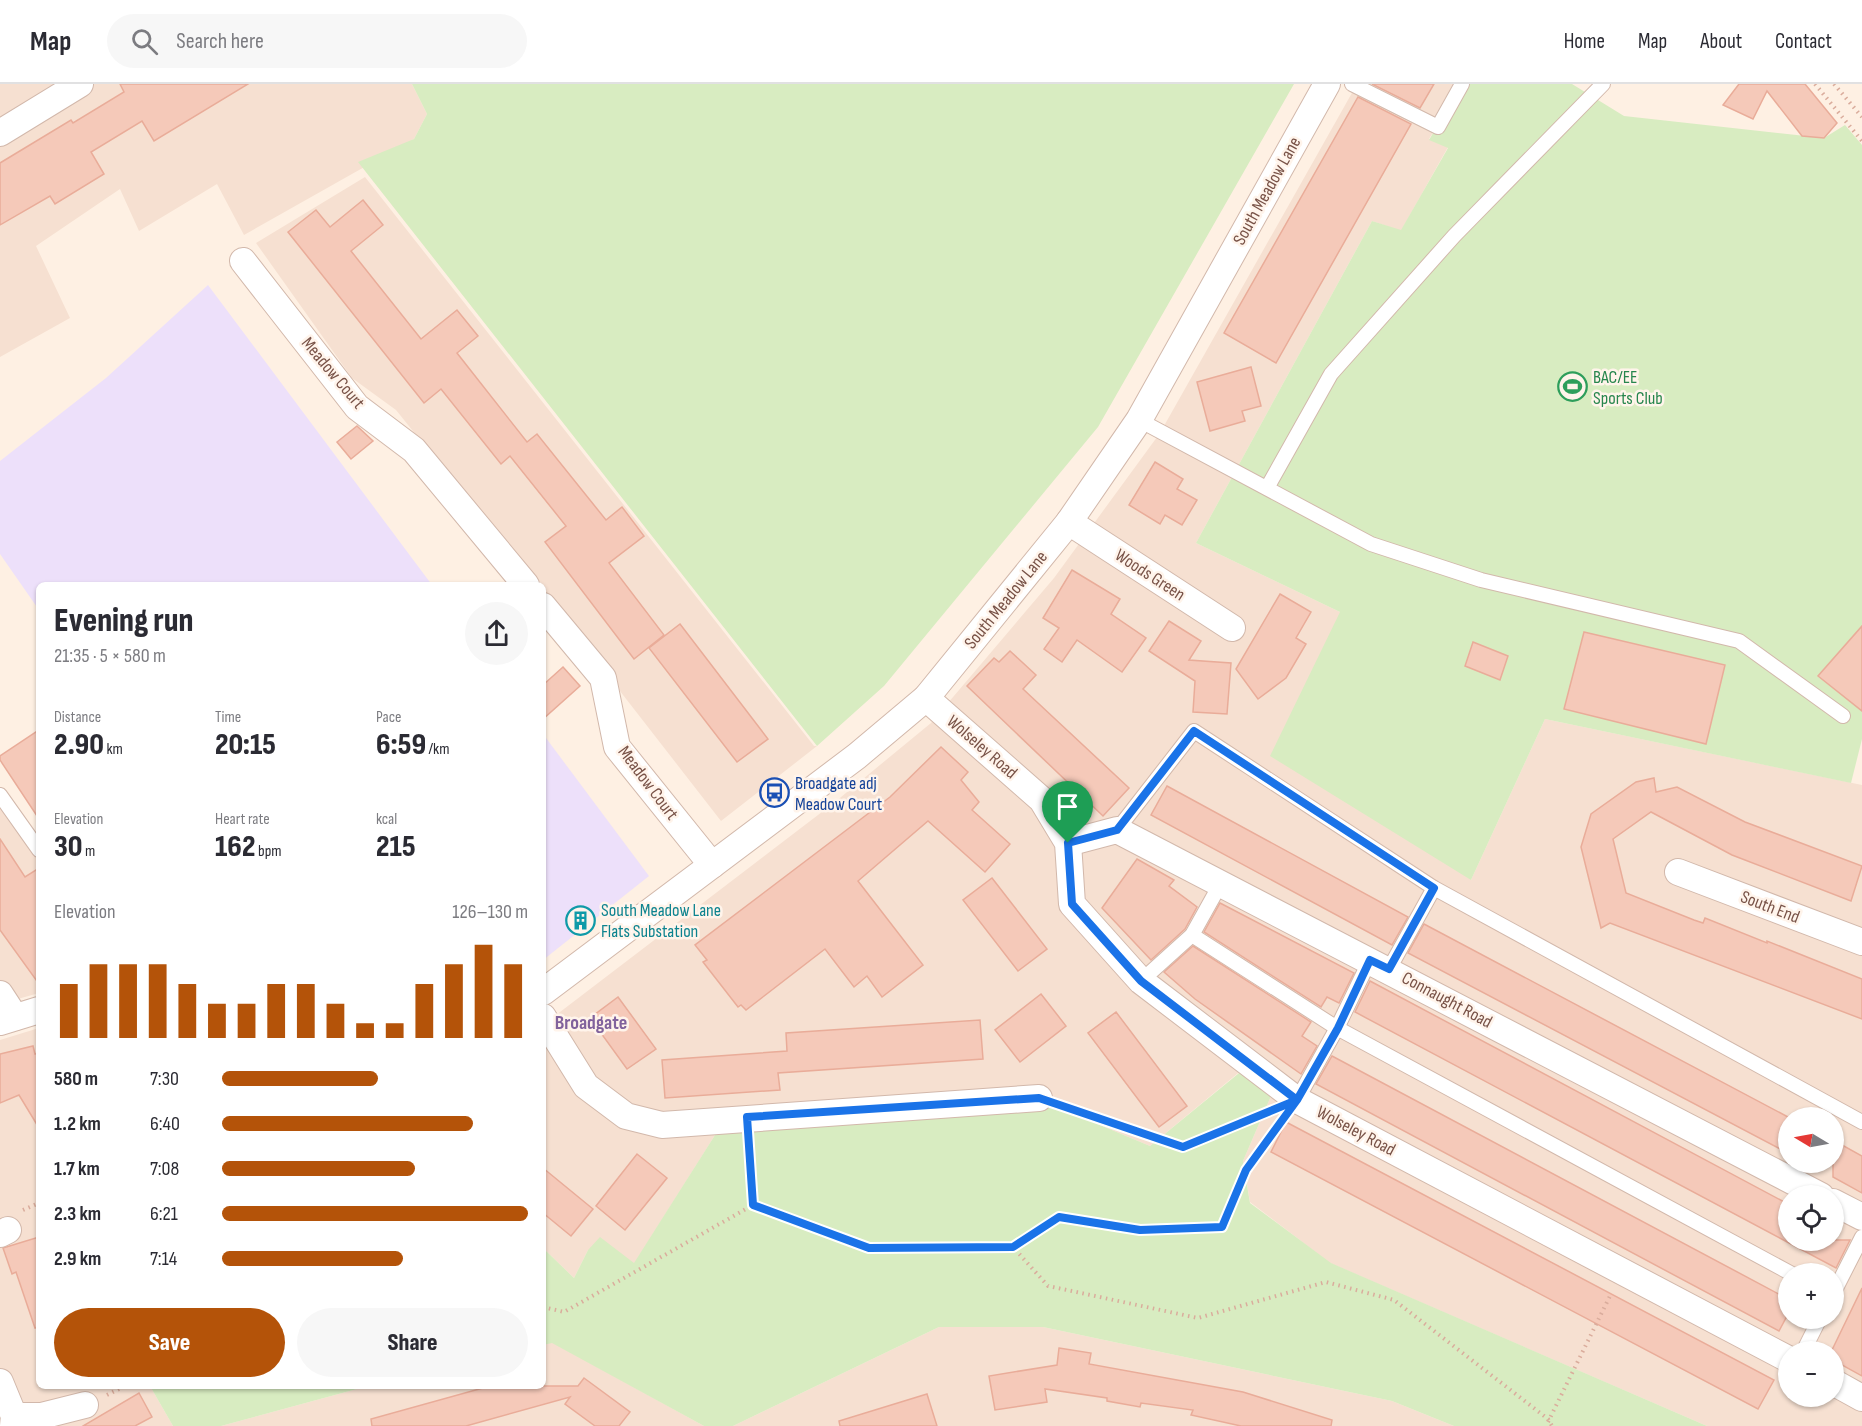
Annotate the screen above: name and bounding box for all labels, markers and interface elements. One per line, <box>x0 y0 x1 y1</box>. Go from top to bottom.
search box <box>107 14 527 68</box>
text: Map <box>30 25 71 58</box>
icon: search <box>128 25 161 58</box>
text: Search here <box>176 28 264 55</box>
text: Home <box>1564 29 1605 54</box>
text: Map <box>1638 29 1667 54</box>
text: About <box>1700 29 1742 54</box>
text: Contact <box>1775 29 1832 54</box>
street label: South Meadow Lane <box>1229 133 1305 249</box>
street label: Meadow Court <box>297 333 369 414</box>
place label: BAC/EE Sports Club <box>1593 367 1663 409</box>
sports icon: BAC/EE Sports Club <box>1556 371 1588 403</box>
street label: Woods Green <box>1111 545 1189 605</box>
street label: South Meadow Lane <box>960 547 1052 653</box>
text: Evening run <box>54 601 194 641</box>
button: share <box>465 602 528 665</box>
text: 21:35 · 5 × 580 m <box>54 644 166 668</box>
text: Distance <box>54 708 101 727</box>
text: Time <box>215 708 241 727</box>
text: Pace <box>376 708 401 727</box>
street label: Wolseley Road <box>943 711 1021 783</box>
text: 2.90 <box>54 727 104 763</box>
text: 20:15 <box>215 727 276 763</box>
text: 6:59 <box>376 727 426 763</box>
text: km <box>104 740 123 759</box>
text: /km <box>426 740 449 759</box>
street label: Meadow Court <box>613 742 683 825</box>
place label: Broadgate adj Meadow Court <box>795 773 883 815</box>
bus stop icon: Broadgate adj Meadow Court <box>758 777 790 809</box>
pin <box>1042 781 1093 843</box>
icon: arrive <box>1051 790 1084 823</box>
text: Elevation <box>54 810 103 829</box>
text: Heart rate <box>215 810 270 829</box>
text: kcal <box>376 810 397 829</box>
text: 30 <box>54 829 83 865</box>
text: 162 <box>215 829 255 865</box>
text: 215 <box>376 829 416 865</box>
text: m <box>83 842 95 861</box>
text: bpm <box>255 842 282 861</box>
street label: South End <box>1738 886 1802 928</box>
text: Elevation <box>54 900 116 924</box>
text: 126–130 m <box>452 900 528 924</box>
place label: South Meadow Lane Flats Substation <box>601 900 721 942</box>
building icon: South Meadow Lane Flats Substation <box>564 904 596 936</box>
street label: Connaught Road <box>1398 967 1496 1033</box>
district label: Broadgate <box>555 1011 627 1035</box>
text: 580 m <box>54 1067 98 1091</box>
text: 7:30 <box>150 1067 179 1091</box>
street label: Wolseley Road <box>1313 1101 1399 1161</box>
north arrow <box>1778 1107 1844 1173</box>
map controls <box>1778 1107 1844 1407</box>
text: 1.2 km <box>54 1112 101 1136</box>
text: 6:40 <box>150 1112 180 1136</box>
text: 1.7 km <box>54 1157 100 1181</box>
text: 7:08 <box>150 1157 179 1181</box>
button: locate <box>1778 1185 1844 1251</box>
text: 2.3 km <box>54 1202 101 1226</box>
text: 6:21 <box>150 1202 178 1226</box>
text: 2.9 km <box>54 1247 101 1271</box>
text: 7:14 <box>150 1247 177 1271</box>
button: + <box>1778 1263 1844 1329</box>
button: Save <box>54 1308 285 1377</box>
button: Share <box>297 1308 528 1377</box>
button: − <box>1778 1341 1844 1407</box>

